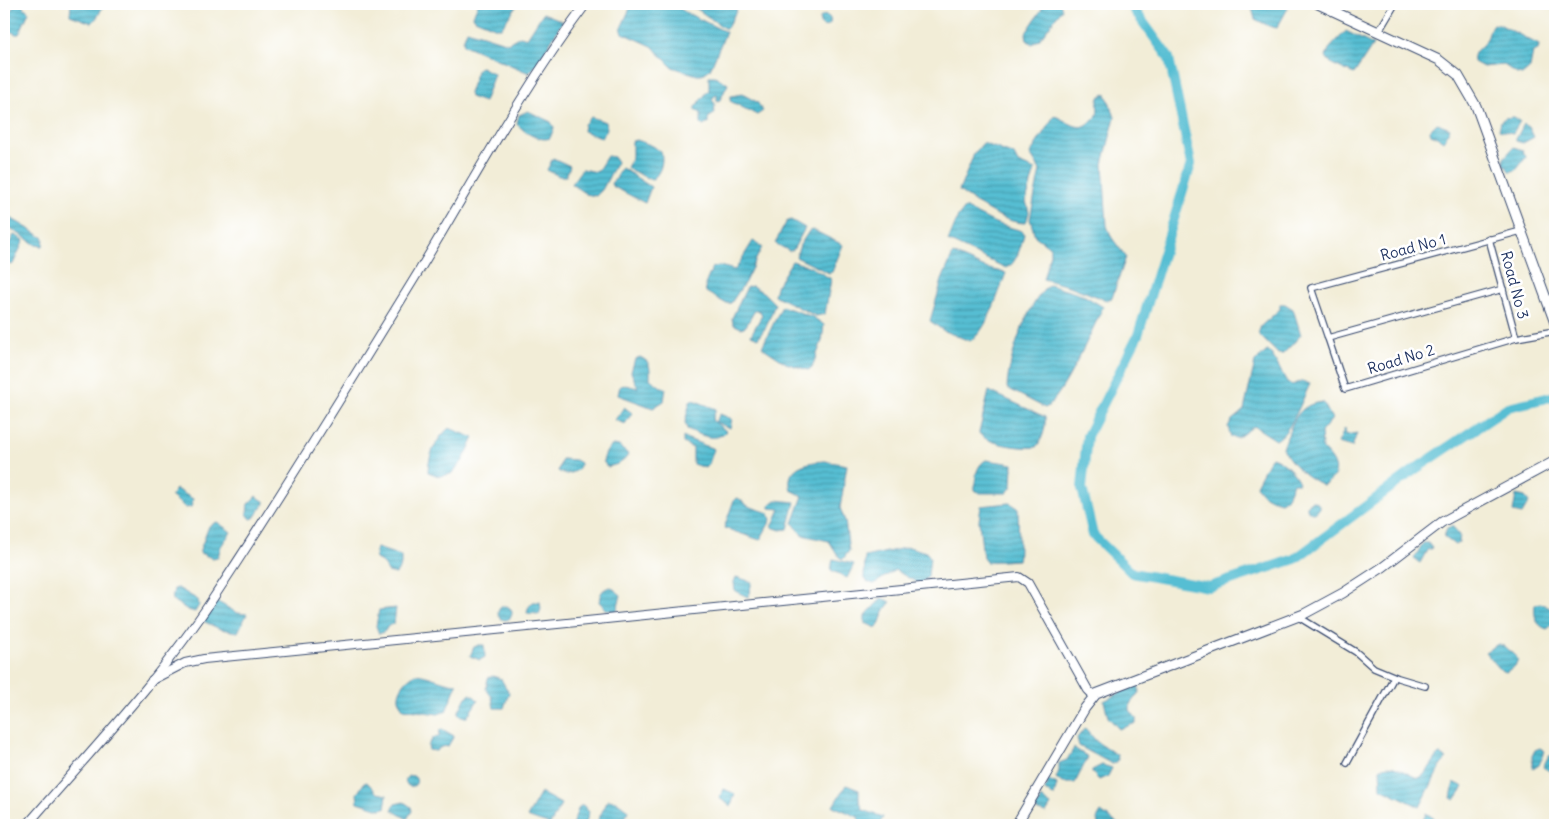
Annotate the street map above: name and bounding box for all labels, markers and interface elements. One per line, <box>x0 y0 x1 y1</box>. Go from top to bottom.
street label: Road No 1 <box>1378 229 1448 265</box>
street label: Road No 3 <box>1497 249 1533 321</box>
street label: Road No 2 <box>1365 340 1437 378</box>

